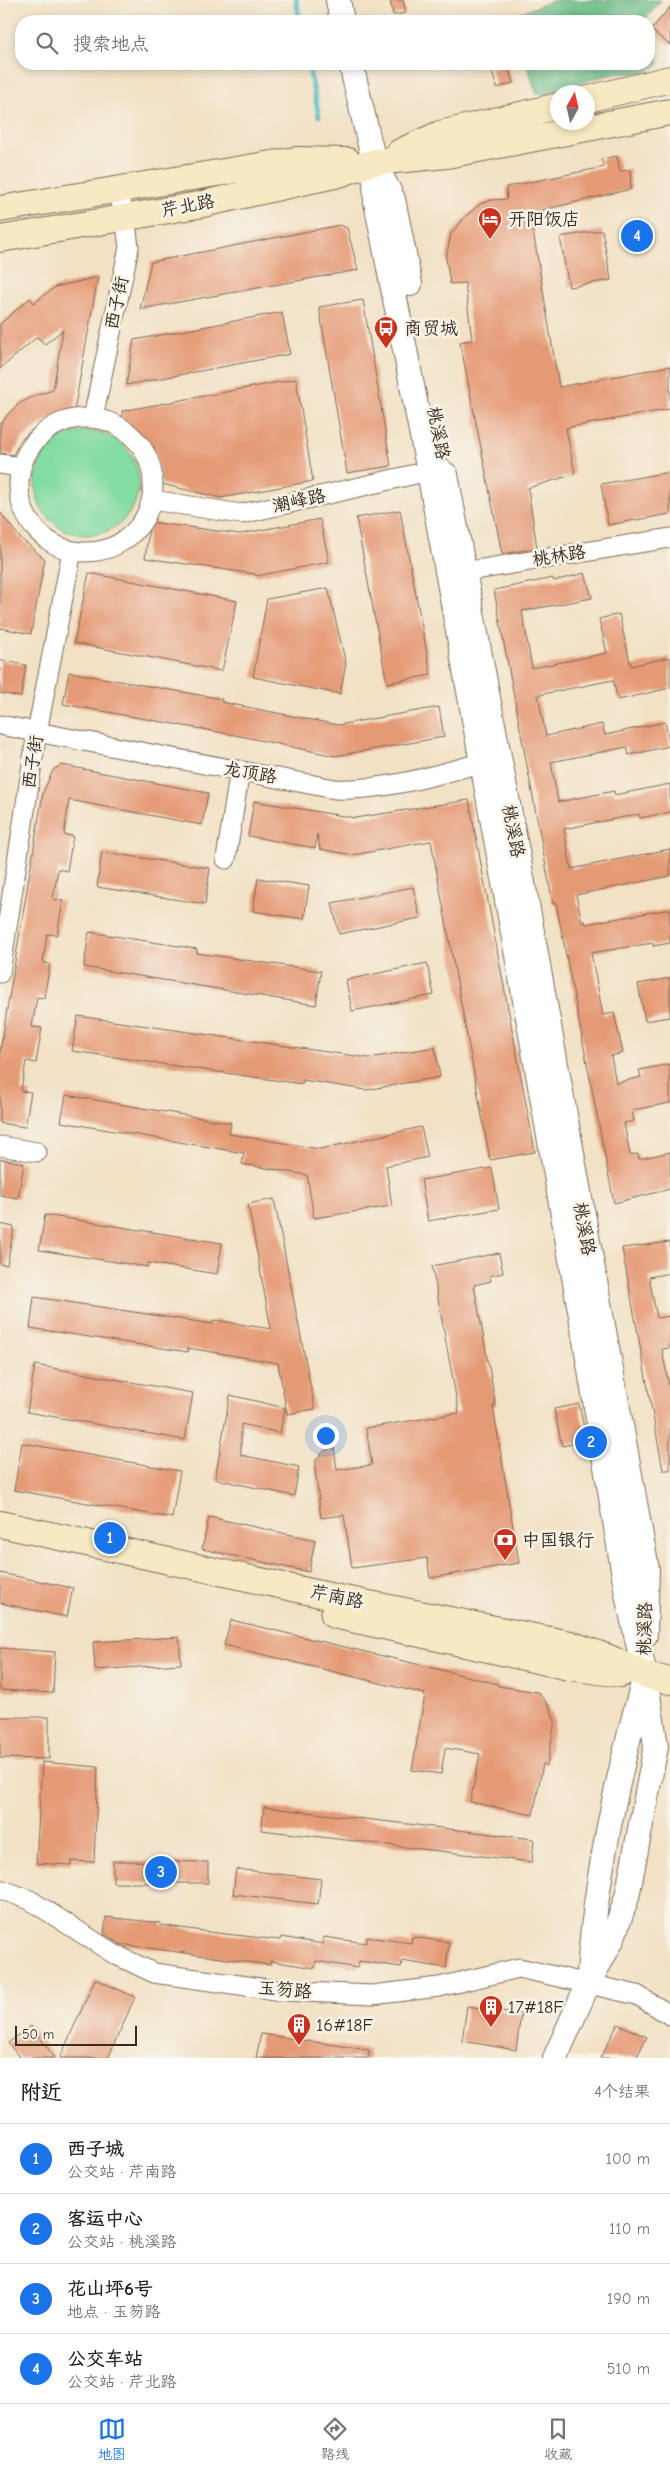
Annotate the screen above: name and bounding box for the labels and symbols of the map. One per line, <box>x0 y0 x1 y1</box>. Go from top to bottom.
north arrow <box>550 85 595 130</box>
street label: 芹北路 <box>159 191 217 221</box>
hotel icon: 开阳饭店 <box>477 206 503 240</box>
place label: 开阳饭店 <box>508 209 580 230</box>
pin: 4 <box>621 217 653 255</box>
street label: 西子街 <box>101 274 133 332</box>
bus stop icon: 商贸城 <box>373 315 399 349</box>
place label: 商贸城 <box>404 318 458 339</box>
street label: 桃溪路 <box>423 404 453 462</box>
street label: 潮峰路 <box>270 485 328 517</box>
street label: 桃林路 <box>531 541 587 571</box>
street label: 西子街 <box>18 734 48 790</box>
street label: 龙顶路 <box>222 758 278 788</box>
street label: 桃溪路 <box>498 802 528 860</box>
street label: 桃溪路 <box>569 1201 599 1257</box>
your location <box>313 1423 339 1449</box>
pin: 2 <box>575 1423 607 1461</box>
pin: 1 <box>94 1519 126 1557</box>
bank icon: 中国银行 <box>492 1527 518 1561</box>
place label: 中国银行 <box>522 1530 594 1551</box>
street label: 芹南路 <box>308 1581 366 1613</box>
street label: 桃溪路 <box>634 1602 656 1656</box>
pin: 3 <box>145 1853 177 1891</box>
street label: 玉笏路 <box>257 1977 313 2003</box>
building icon: 17#18F <box>478 1994 504 2028</box>
place label: 17#18F <box>508 1997 564 2018</box>
building icon: 16#18F <box>286 2012 312 2046</box>
place label: 16#18F <box>316 2015 374 2036</box>
scale bar <box>15 2023 138 2046</box>

